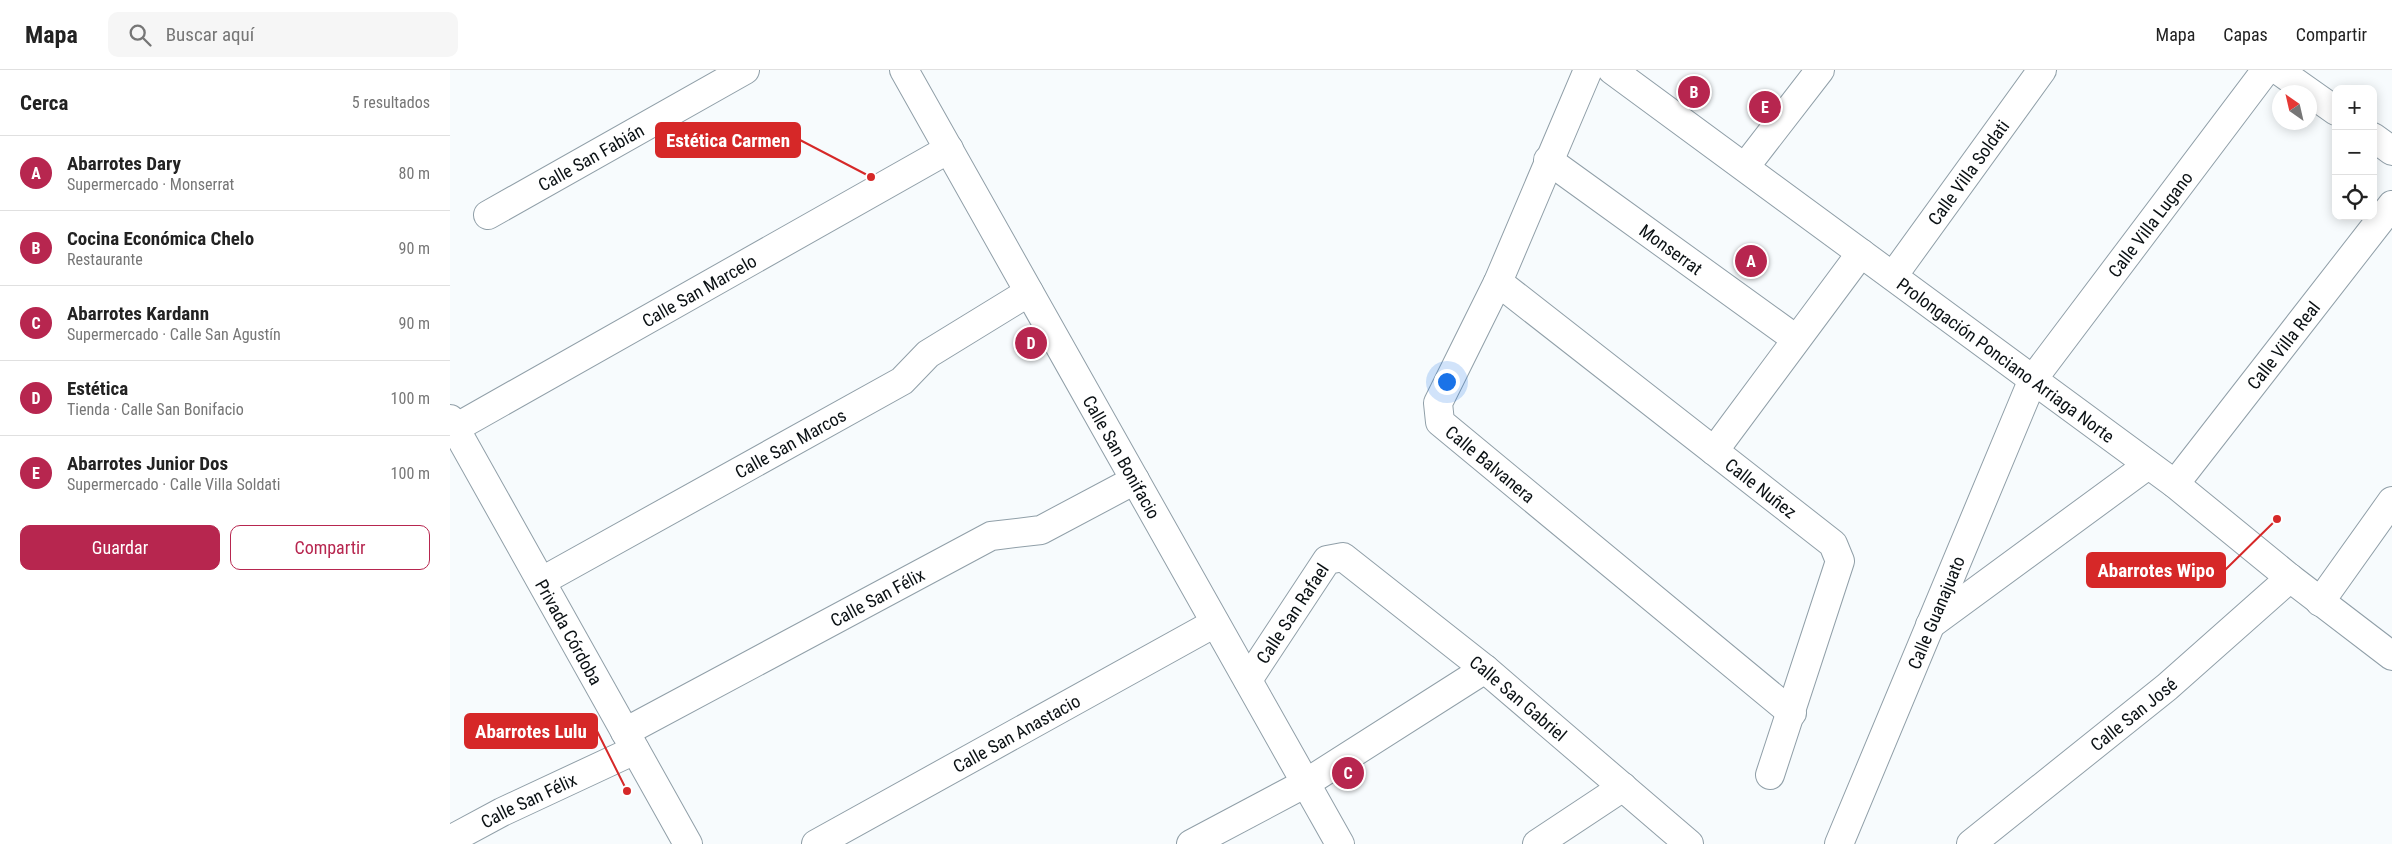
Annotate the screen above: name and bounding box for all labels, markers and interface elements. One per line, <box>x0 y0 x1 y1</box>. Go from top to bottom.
search box <box>108 12 458 57</box>
text: Mapa <box>25 21 78 49</box>
icon: search <box>126 21 154 49</box>
text: Buscar aquí <box>166 23 254 46</box>
text: Mapa <box>2156 24 2195 45</box>
text: Capas <box>2223 24 2268 45</box>
text: Compartir <box>2296 24 2367 45</box>
pin: B <box>1678 73 1710 111</box>
north arrow <box>2272 85 2317 130</box>
map controls <box>2332 85 2377 220</box>
button: + <box>2332 85 2377 130</box>
pin: E <box>1749 88 1781 126</box>
text: Cerca <box>20 91 68 115</box>
text: 5 resultados <box>352 93 430 112</box>
street label: Calle Villa Soldati <box>1923 116 2013 229</box>
street label: Calle San Fabián <box>534 119 647 195</box>
callout: Estética Carmen <box>656 123 800 157</box>
text: Estética Carmen <box>666 129 790 152</box>
button: − <box>2332 130 2377 175</box>
text: Abarrotes Dary <box>67 152 181 175</box>
text: A <box>31 164 41 183</box>
text: 80 m <box>398 164 430 183</box>
street label: Calle Villa Lugano <box>2103 167 2197 281</box>
text: Supermercado · Monserrat <box>67 175 234 194</box>
button: locate <box>2332 175 2377 220</box>
street label: Monserrat <box>1636 219 1707 279</box>
text: Cocina Económica Chelo <box>67 227 254 250</box>
text: B <box>32 239 40 258</box>
text: 90 m <box>398 239 430 258</box>
pin: A <box>1735 242 1767 280</box>
text: Restaurante <box>67 250 143 269</box>
street label: Calle San Marcelo <box>638 250 760 331</box>
street label: Prolongación Ponciano Arriaga Norte <box>1893 273 2119 446</box>
street label: Calle Villa Real <box>2242 297 2324 393</box>
text: Abarrotes Kardann <box>67 302 209 325</box>
text: C <box>31 314 41 333</box>
text: 90 m <box>398 314 430 333</box>
pin: D <box>1015 324 1047 362</box>
text: Supermercado · Calle San Agustín <box>67 325 281 344</box>
your location <box>1434 369 1460 395</box>
text: Estética <box>67 377 128 400</box>
text: D <box>31 389 41 408</box>
text: 100 m <box>391 389 430 408</box>
street label: Calle San Bonifacio <box>1079 392 1165 522</box>
text: Tienda · Calle San Bonifacio <box>67 400 244 419</box>
street label: Calle San Marcos <box>731 404 849 482</box>
street label: Calle Balvanera <box>1442 421 1539 507</box>
text: Abarrotes Junior Dos <box>67 452 228 475</box>
street label: Calle Nuñez <box>1721 453 1801 522</box>
text: E <box>32 464 40 483</box>
text: 100 m <box>391 464 430 483</box>
text: Supermercado · Calle Villa Soldati <box>67 475 280 494</box>
button: Guardar <box>20 525 220 570</box>
button: Compartir <box>230 525 430 570</box>
street label: Calle Guanajuato <box>1903 553 1969 672</box>
callout: Abarrotes Wipo <box>2087 553 2225 587</box>
street label: Calle San Rafael <box>1251 559 1333 667</box>
text: Abarrotes Wipo <box>2097 559 2215 582</box>
street label: Calle San Félix <box>826 563 928 631</box>
street label: Privada Córdoba <box>531 575 607 688</box>
street label: Calle San Gabriel <box>1466 651 1571 745</box>
street label: Calle San José <box>2086 673 2181 755</box>
street label: Calle San Anastacio <box>949 689 1084 777</box>
callout: Abarrotes Lulu <box>465 714 597 748</box>
text: Abarrotes Lulu <box>475 720 587 743</box>
pin: C <box>1332 754 1364 792</box>
street label: Calle San Félix <box>477 768 580 832</box>

